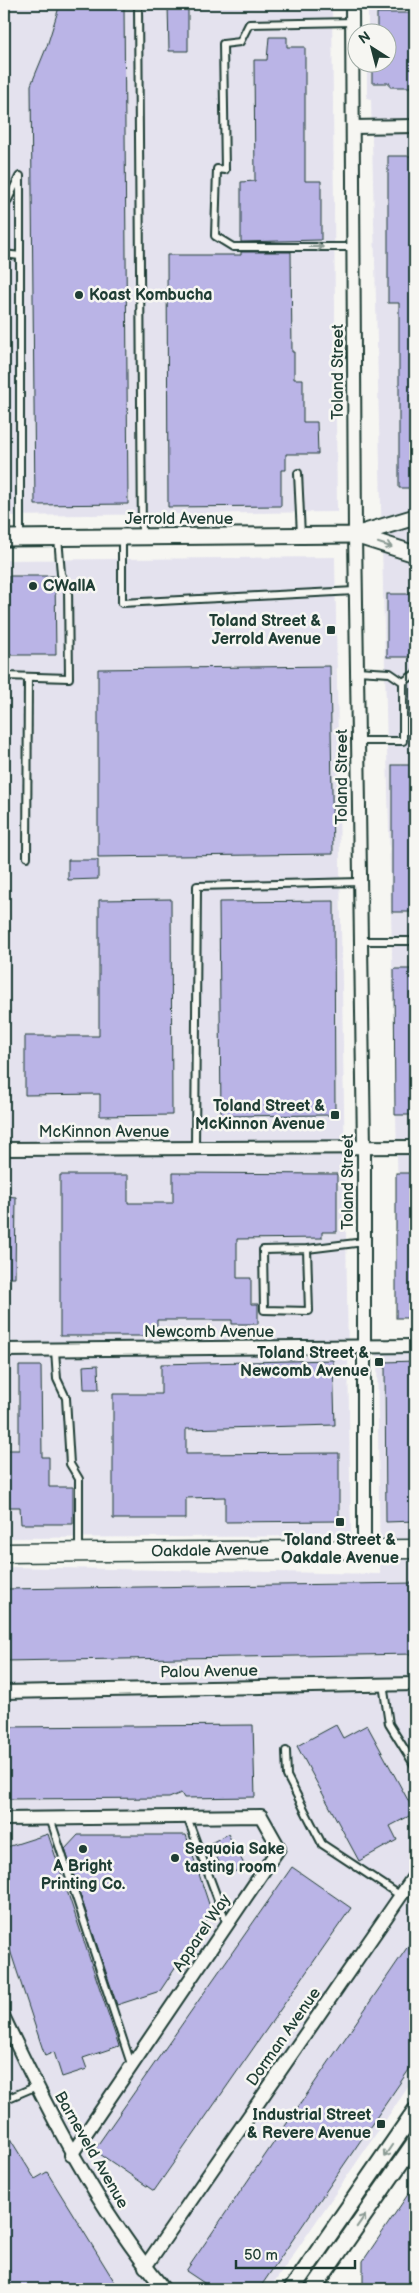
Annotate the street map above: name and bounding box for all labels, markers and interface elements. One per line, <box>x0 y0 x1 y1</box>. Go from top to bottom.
north arrow <box>346 22 396 72</box>
text: N <box>355 28 374 48</box>
one-way arrow <box>308 242 324 252</box>
place label: Koast Kombucha <box>89 286 213 305</box>
marker: Koast Kombucha <box>73 289 85 301</box>
street label: Toland Street <box>329 324 348 420</box>
street label: Jerrold Avenue <box>125 510 234 529</box>
one-way arrow <box>377 540 393 550</box>
place label: CWallA <box>43 577 96 596</box>
marker: CWallA <box>27 580 39 592</box>
place label: Toland Street & Jerrold Avenue <box>209 612 321 649</box>
marker: Toland Street & Jerrold Avenue <box>325 624 337 636</box>
street label: Toland Street <box>333 729 352 825</box>
place label: Toland Street & McKinnon Avenue <box>195 1097 325 1134</box>
marker: Toland Street & McKinnon Avenue <box>329 1109 341 1121</box>
street label: McKinnon Avenue <box>39 1123 170 1142</box>
street label: Toland Street <box>339 1134 358 1230</box>
street label: Newcomb Avenue <box>144 1323 275 1342</box>
place label: Toland Street & Newcomb Avenue <box>240 1344 369 1381</box>
marker: Toland Street & Newcomb Avenue <box>373 1356 385 1368</box>
marker: Toland Street & Oakdale Avenue <box>334 1516 346 1528</box>
place label: Toland Street & Oakdale Avenue <box>281 1531 399 1568</box>
street label: Oakdale Avenue <box>151 1540 270 1562</box>
street label: Palou Avenue <box>160 1662 259 1682</box>
place label: Sequoia Sake tasting room <box>184 1840 285 1877</box>
marker: A Bright Printing Co. <box>77 1843 89 1855</box>
marker: Sequoia Sake tasting room <box>169 1852 181 1864</box>
place label: A Bright Printing Co. <box>41 1857 126 1894</box>
street label: Apparel Way <box>169 1890 235 1975</box>
street label: Dorman Avenue <box>243 1984 325 2090</box>
street label: Barneveld Avenue <box>50 2088 132 2212</box>
place label: Industrial Street & Revere Avenue <box>247 2106 372 2143</box>
marker: Industrial Street & Revere Avenue <box>375 2118 387 2130</box>
one-way arrow <box>382 2144 393 2158</box>
one-way arrow <box>356 2214 366 2228</box>
scale bar <box>236 2238 355 2270</box>
text: 50 m <box>244 2246 278 2265</box>

